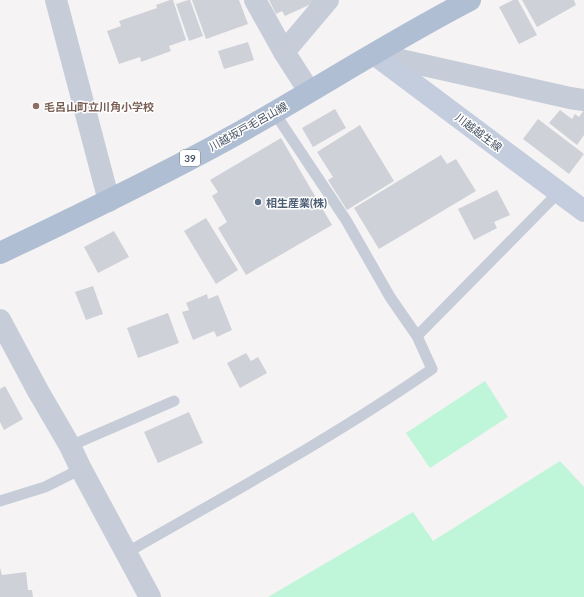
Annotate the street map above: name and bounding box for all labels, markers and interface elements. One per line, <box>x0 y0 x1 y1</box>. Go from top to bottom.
street label: 川越坂戸毛呂山線 <box>206 99 290 153</box>
place label: 毛呂山町立川角小学校 <box>44 100 154 113</box>
marker: 毛呂山町立川角小学校 <box>31 101 41 111</box>
street label: 川越越生線 <box>453 110 505 154</box>
road number: 39 <box>180 150 200 166</box>
place label: 相生産業(株) <box>266 196 327 209</box>
marker: 相生産業(株) <box>253 197 263 207</box>

